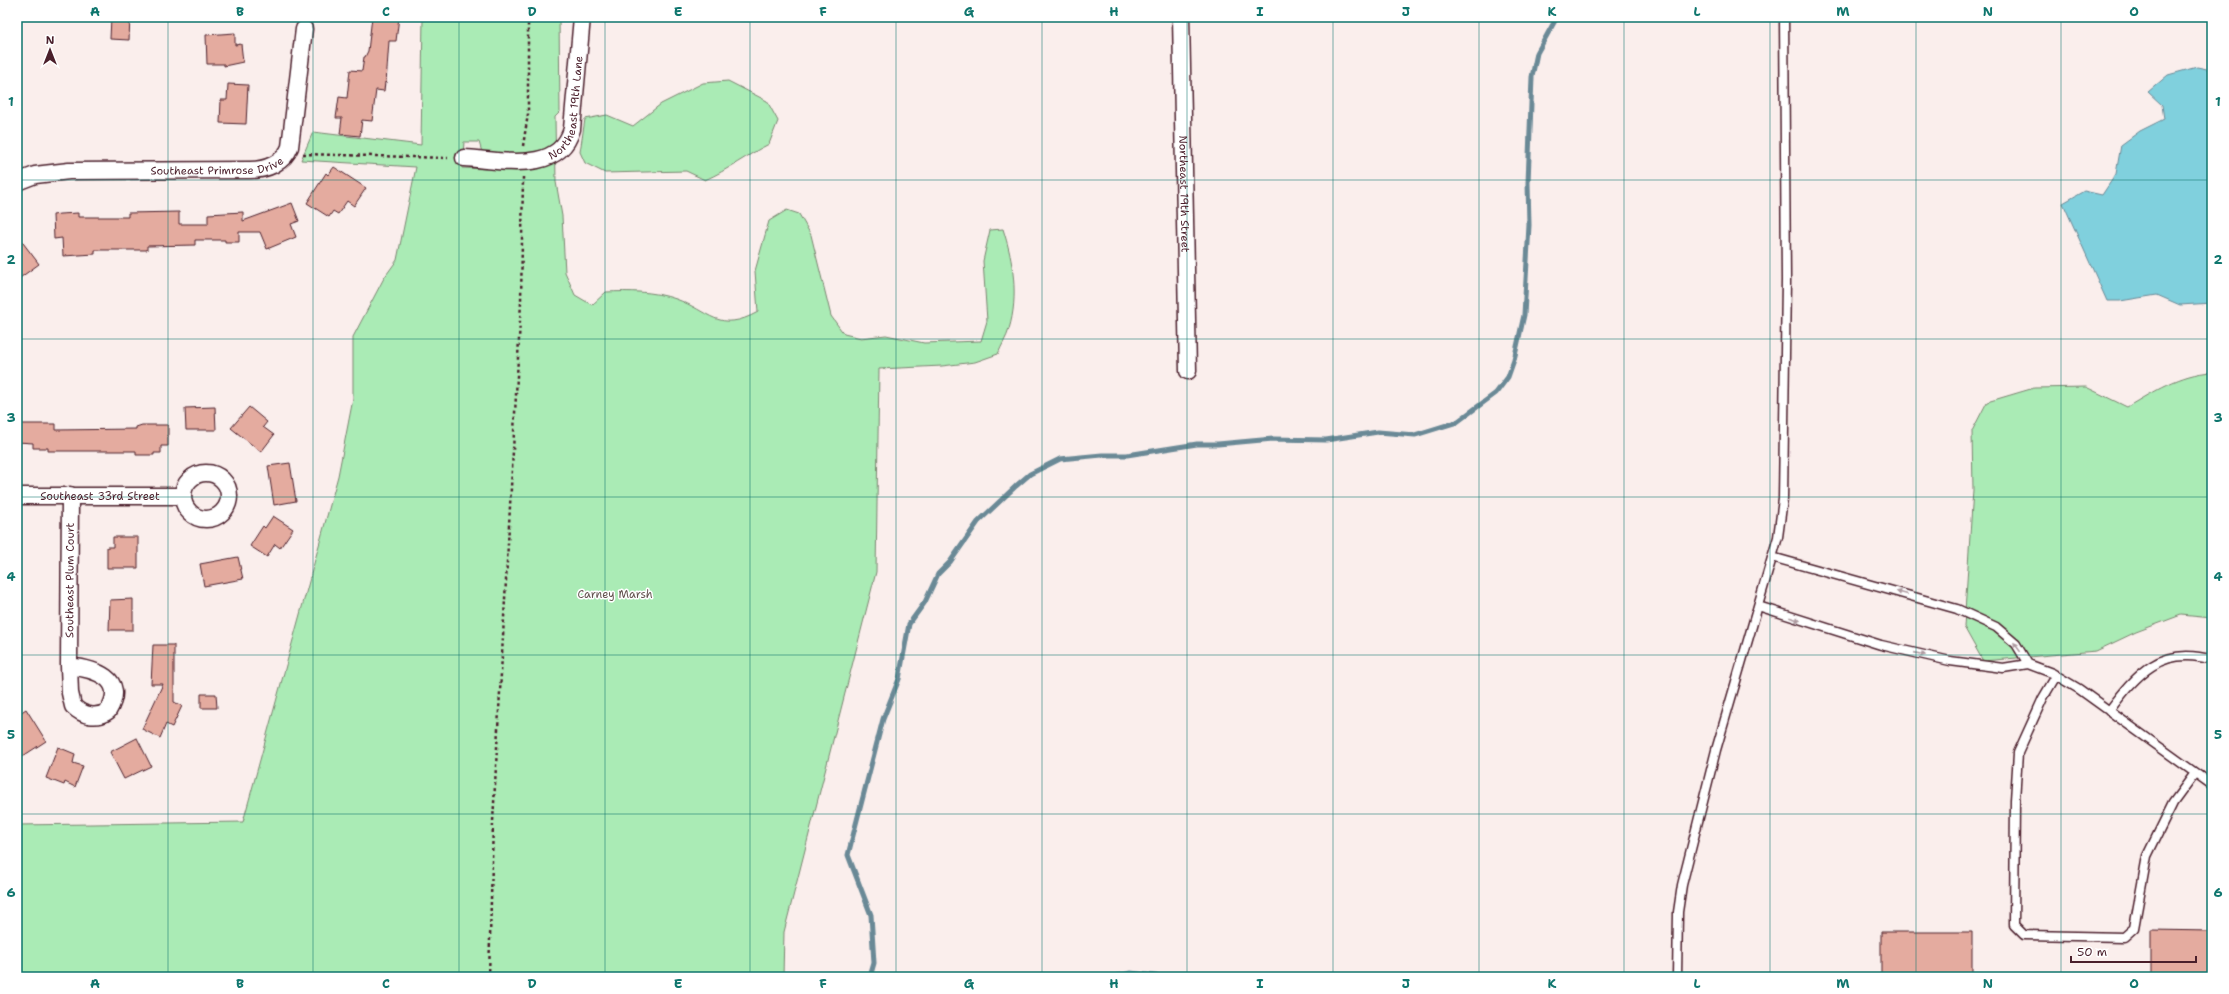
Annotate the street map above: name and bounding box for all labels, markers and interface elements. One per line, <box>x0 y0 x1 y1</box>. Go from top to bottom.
text: A <box>90 3 100 20</box>
text: B <box>236 3 244 20</box>
text: C <box>382 3 390 20</box>
text: D <box>527 3 537 20</box>
text: E <box>674 3 683 20</box>
text: F <box>819 3 827 20</box>
text: G <box>964 3 975 20</box>
text: H <box>1109 3 1119 20</box>
text: I <box>1256 3 1264 20</box>
text: J <box>1402 3 1410 20</box>
text: K <box>1548 3 1557 20</box>
text: L <box>1693 3 1701 20</box>
text: M <box>1836 3 1850 20</box>
text: N <box>1983 3 1993 20</box>
text: O <box>2129 3 2139 20</box>
north arrow <box>30 30 70 70</box>
text: N <box>46 33 55 48</box>
street label: Northeast 19th Lane <box>545 55 586 163</box>
text: 1 <box>8 93 14 110</box>
text: 1 <box>2215 93 2221 110</box>
street label: Northeast 19th Street <box>1176 135 1193 253</box>
street label: Southeast Primrose Drive <box>150 153 287 178</box>
text: 2 <box>6 251 16 268</box>
text: 2 <box>2213 251 2223 268</box>
text: 3 <box>6 409 16 426</box>
text: 3 <box>2213 409 2223 426</box>
street label: Southeast 33rd Street <box>40 489 160 504</box>
street label: Southeast Plum Court <box>62 522 77 638</box>
text: 4 <box>6 568 16 585</box>
text: 4 <box>2213 568 2223 585</box>
park label: Carney Marsh <box>577 587 653 602</box>
one-way arrow <box>1895 590 1907 596</box>
one-way arrow <box>1789 616 1801 622</box>
one-way arrow <box>2013 641 2021 652</box>
one-way arrow <box>1914 652 1926 658</box>
text: 5 <box>7 726 15 743</box>
text: 5 <box>2214 726 2222 743</box>
text: 6 <box>6 884 16 901</box>
text: 6 <box>2213 884 2223 901</box>
scale bar <box>2071 938 2196 964</box>
text: 50 m <box>2077 944 2107 960</box>
text: A <box>90 975 100 992</box>
text: B <box>236 975 244 992</box>
text: C <box>382 975 390 992</box>
text: D <box>527 975 537 992</box>
text: E <box>674 975 683 992</box>
text: F <box>819 975 827 992</box>
text: G <box>964 975 975 992</box>
text: H <box>1109 975 1119 992</box>
text: I <box>1256 975 1264 992</box>
text: J <box>1402 975 1410 992</box>
text: K <box>1548 975 1557 992</box>
text: L <box>1693 975 1701 992</box>
text: M <box>1836 975 1850 992</box>
text: N <box>1983 975 1993 992</box>
text: O <box>2129 975 2139 992</box>

